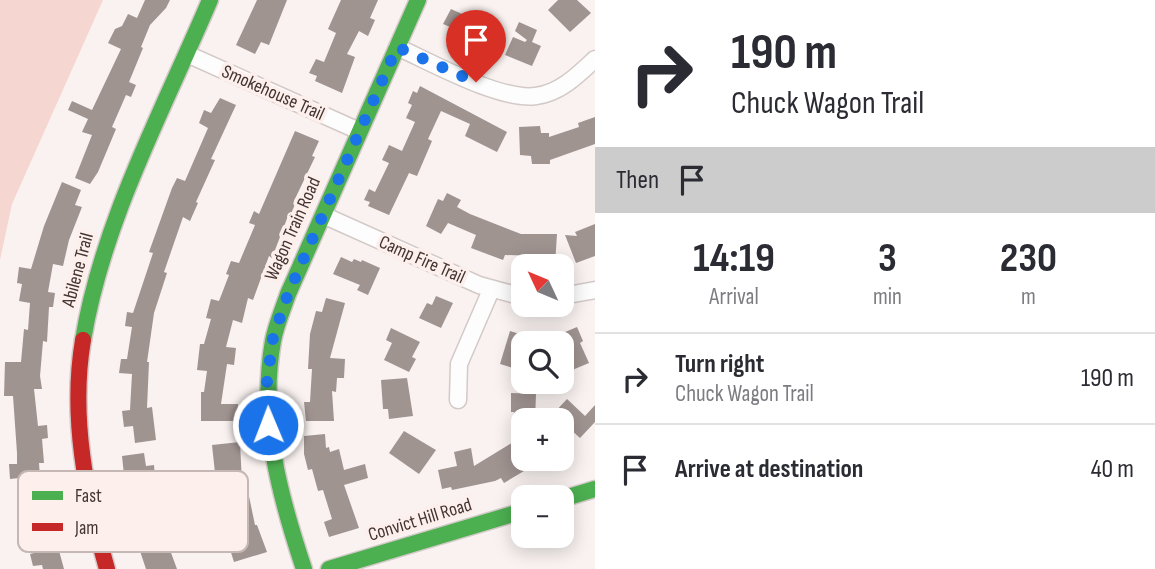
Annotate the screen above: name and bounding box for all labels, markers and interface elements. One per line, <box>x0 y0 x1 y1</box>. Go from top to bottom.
pin <box>446 10 506 82</box>
icon: arrive <box>457 21 495 59</box>
text: 190 m <box>731 24 837 83</box>
icon: right <box>616 28 707 119</box>
street label: Smokehouse Trail <box>218 60 328 126</box>
text: Chuck Wagon Trail <box>731 84 924 123</box>
icon: arrive <box>673 161 711 199</box>
text: Then <box>616 165 659 196</box>
street label: Wagon Train Road <box>260 174 326 284</box>
street label: Abilene Trail <box>57 231 99 310</box>
street label: Camp Fire Trail <box>375 231 469 289</box>
text: 14:19 <box>693 233 775 284</box>
text: 3 <box>878 233 897 284</box>
text: 230 <box>1000 233 1057 284</box>
north arrow <box>511 254 574 317</box>
map controls <box>511 254 574 548</box>
text: Arrival <box>709 283 759 311</box>
text: min <box>873 283 902 311</box>
text: m <box>1021 283 1036 311</box>
button: search <box>511 331 574 394</box>
text: Turn right <box>675 349 764 380</box>
icon: right <box>616 360 654 398</box>
text: 190 m <box>1081 363 1134 394</box>
text: Chuck Wagon Trail <box>675 380 814 408</box>
position arrow <box>231 388 305 462</box>
button: + <box>511 408 574 471</box>
icon: arrive <box>616 451 654 489</box>
text: Arrive at destination <box>675 454 863 485</box>
text: 40 m <box>1091 454 1134 485</box>
legend <box>18 471 248 552</box>
text: Fast <box>75 485 102 508</box>
button: − <box>511 485 574 548</box>
street label: Convict Hill Road <box>365 493 475 547</box>
text: Jam <box>74 517 98 540</box>

